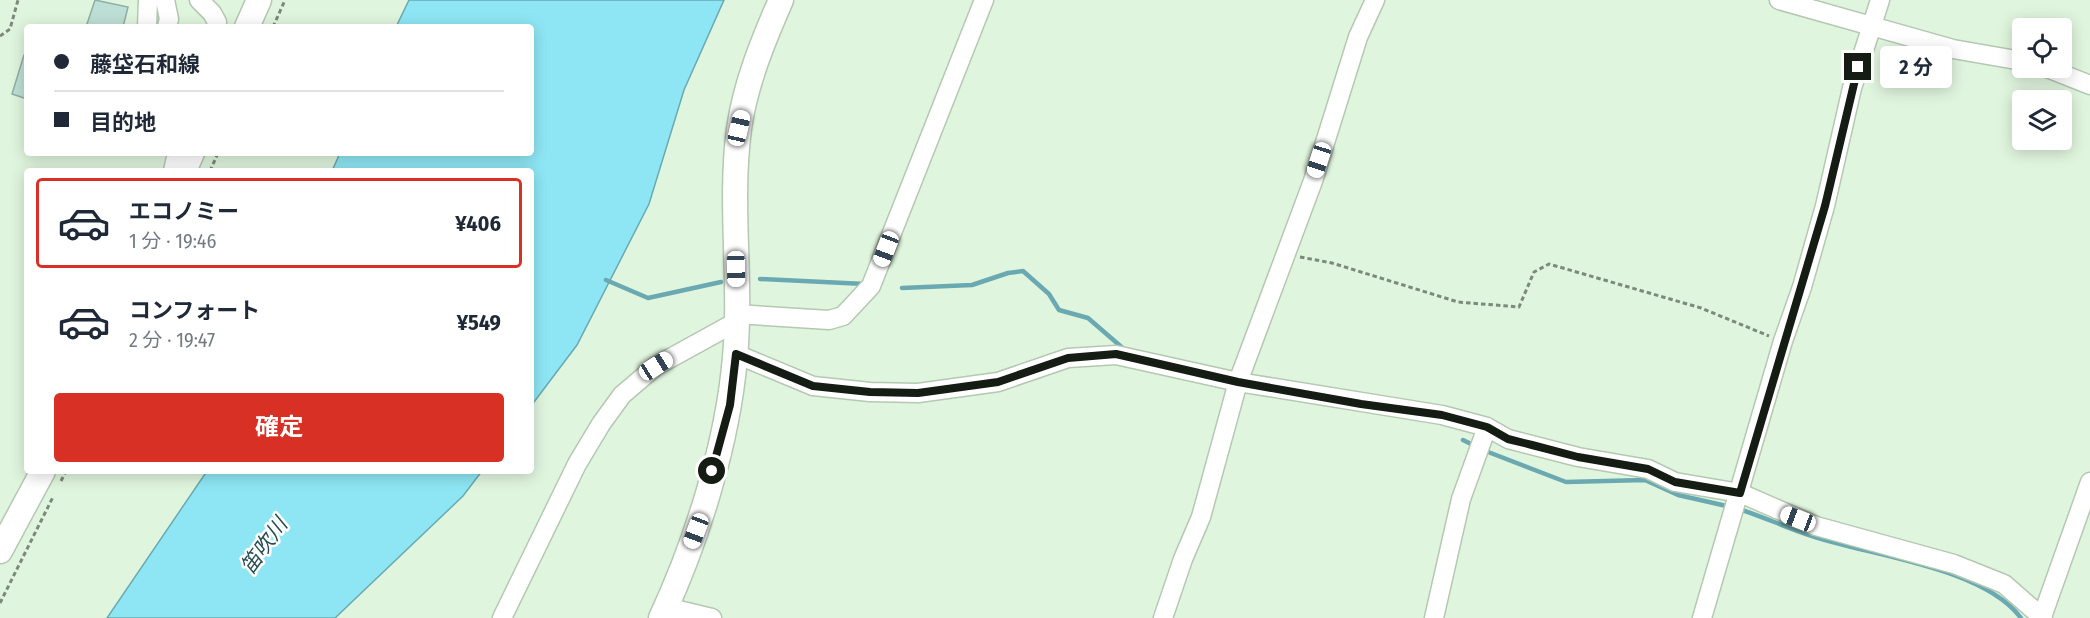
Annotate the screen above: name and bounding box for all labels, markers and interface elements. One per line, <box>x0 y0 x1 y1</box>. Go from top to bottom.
map controls <box>2012 18 2072 150</box>
button: locate <box>2012 18 2072 78</box>
callout: 2 分 <box>1879 46 1951 88</box>
text: 藤垈石和線 <box>90 51 200 78</box>
route end <box>1844 53 1871 80</box>
text: 2 分 <box>1899 55 1933 79</box>
button: layers <box>2012 90 2072 150</box>
car <box>726 108 752 148</box>
text: 目的地 <box>90 109 156 136</box>
car <box>1305 140 1333 180</box>
icon: car <box>57 196 111 250</box>
text: エコノミー <box>129 198 239 225</box>
text: ¥406 <box>455 210 501 237</box>
text: 1 分 · 19:46 <box>129 229 216 253</box>
car <box>871 229 901 269</box>
car <box>727 251 745 287</box>
icon: car <box>57 295 111 349</box>
text: コンフォート <box>129 297 260 324</box>
text: ¥549 <box>457 309 501 336</box>
text: 2 分 · 19:47 <box>129 328 215 352</box>
car <box>636 349 676 383</box>
button: 確定 <box>54 393 504 462</box>
route start <box>698 457 725 484</box>
car <box>1778 504 1818 534</box>
water label: 笛吹川 <box>235 511 294 579</box>
car <box>681 511 711 551</box>

